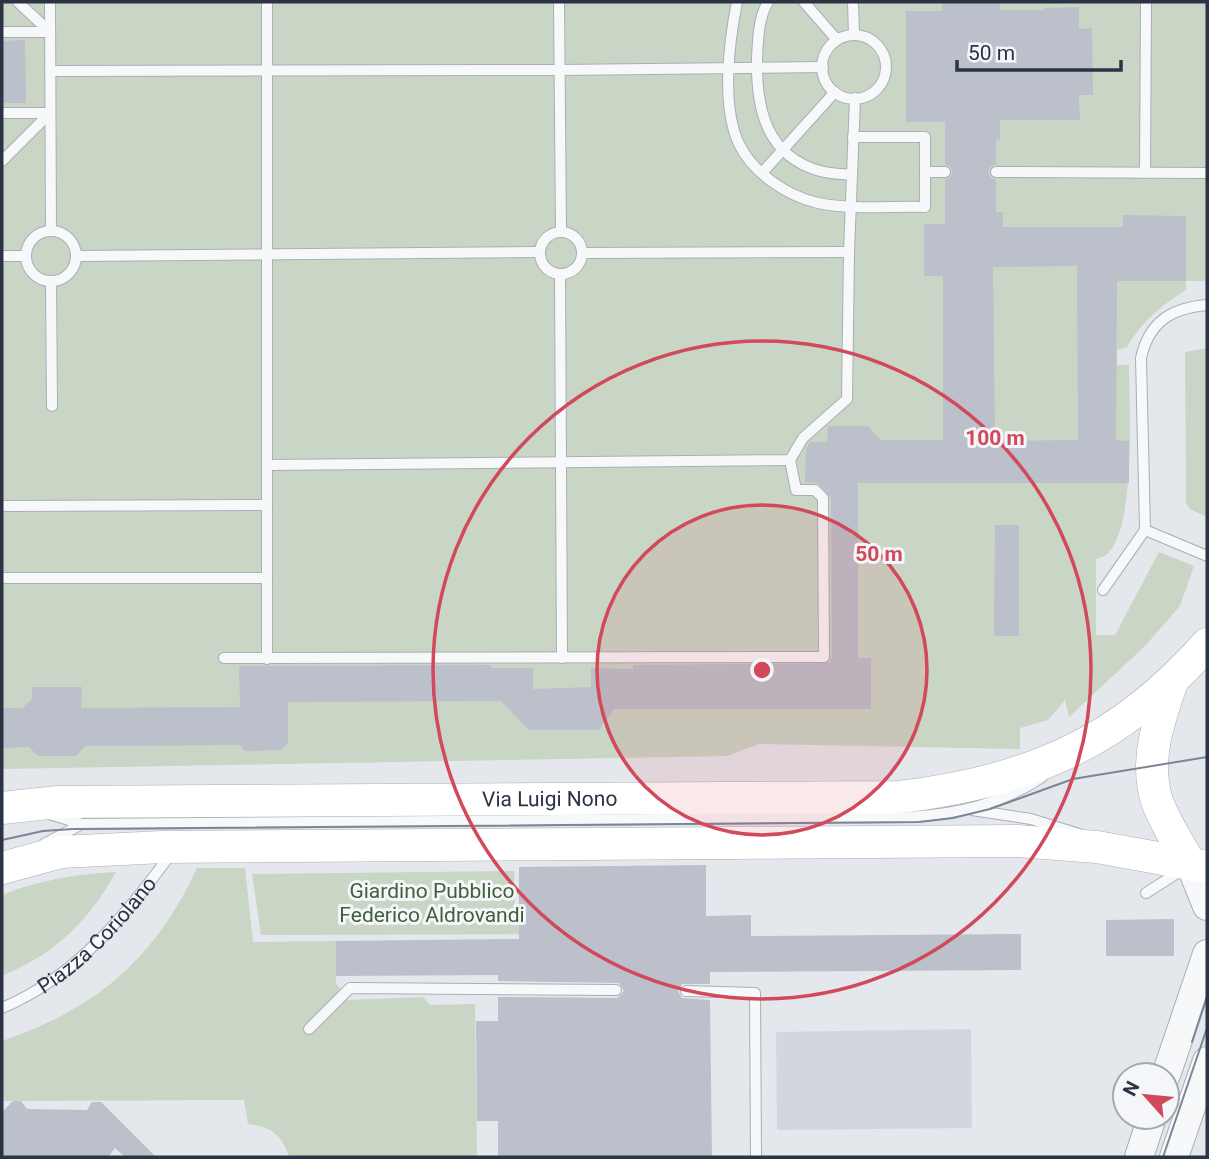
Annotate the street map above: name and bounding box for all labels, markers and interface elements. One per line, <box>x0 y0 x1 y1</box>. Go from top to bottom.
scale bar <box>957 28 1122 72</box>
text: 50 m <box>968 41 1015 65</box>
text: 100 m <box>965 426 1025 450</box>
text: 50 m <box>855 542 903 566</box>
centre of rings <box>750 658 774 682</box>
street label: Via Luigi Nono <box>482 787 617 811</box>
street label: Piazza Coriolano <box>33 872 161 999</box>
park label: Giardino Pubblico Federico Aldrovandi <box>339 879 525 927</box>
north arrow <box>1111 1061 1181 1131</box>
text: N <box>1118 1077 1145 1100</box>

